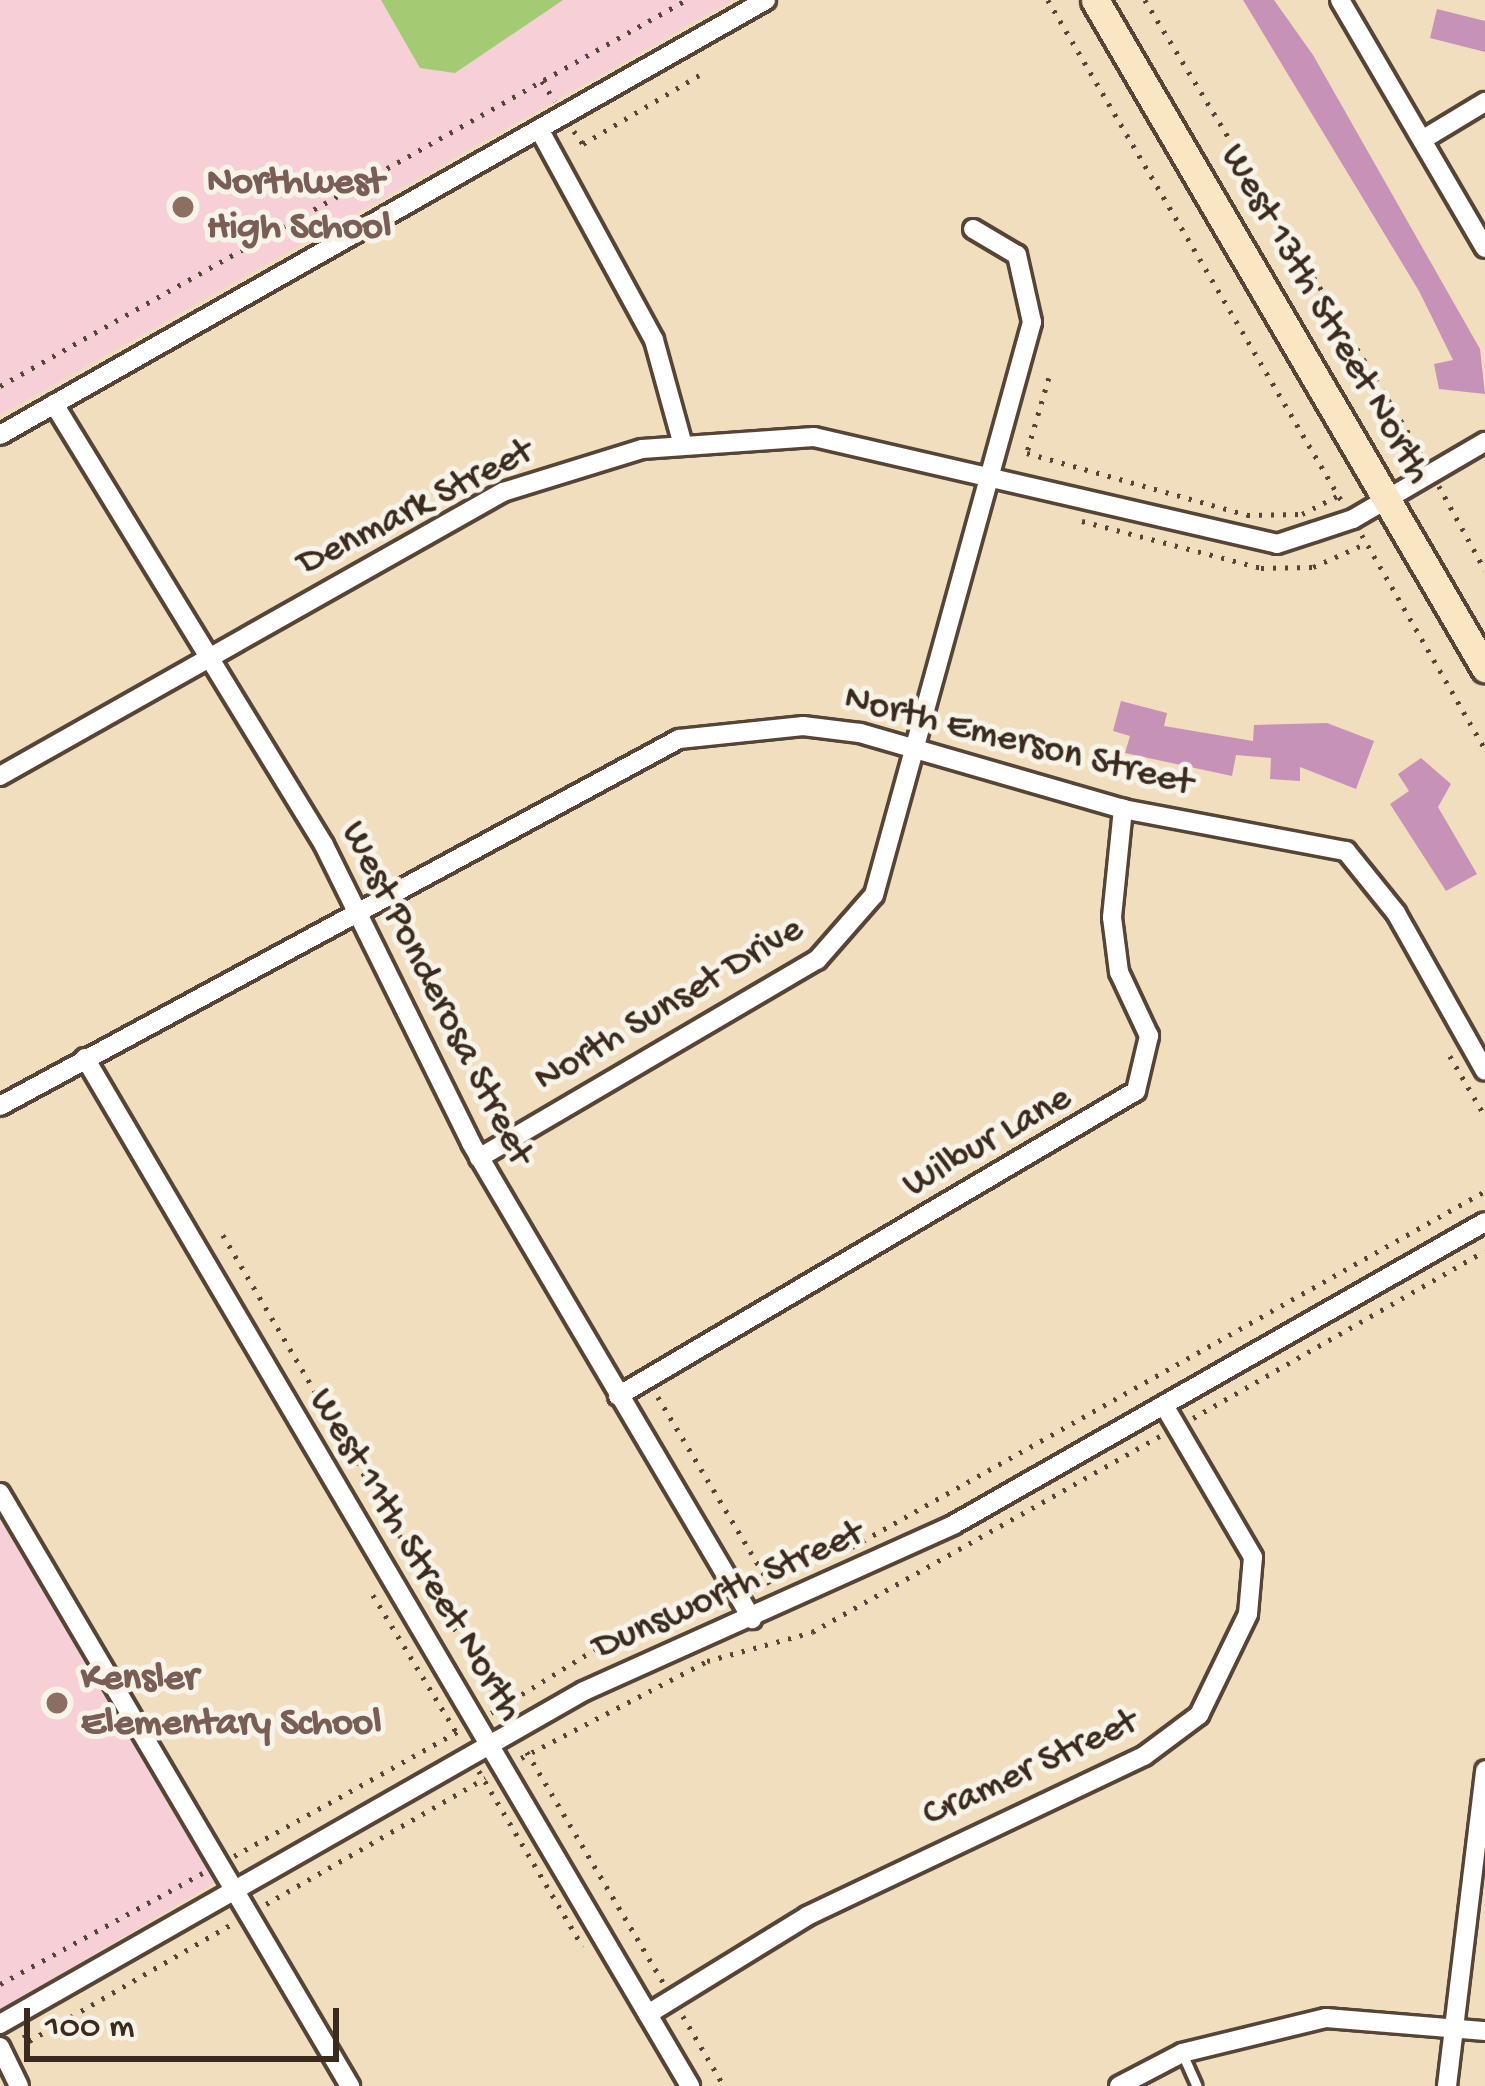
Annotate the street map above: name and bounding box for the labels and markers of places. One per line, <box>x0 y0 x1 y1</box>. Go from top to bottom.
place label: Northwest High School <box>207 162 391 253</box>
marker: Northwest High School <box>170 194 196 220</box>
place label: Kensler Elementary School <box>81 1658 382 1749</box>
marker: Kensler Elementary School <box>44 1690 70 1716</box>

